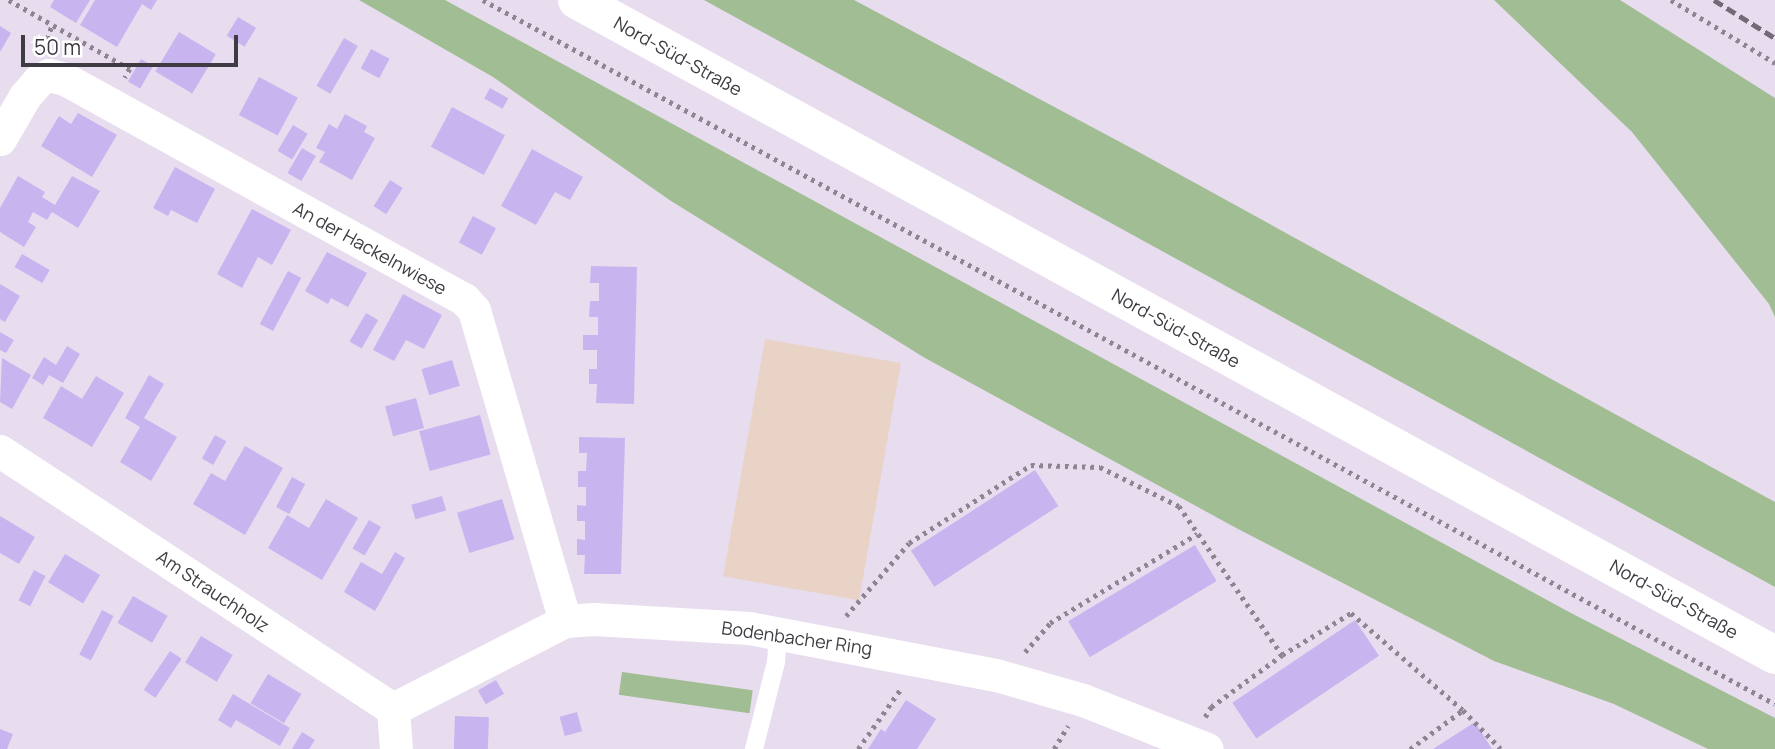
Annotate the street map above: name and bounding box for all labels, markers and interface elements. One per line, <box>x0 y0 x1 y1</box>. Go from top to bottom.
street label: Nord-Süd-Straße <box>610 12 746 100</box>
scale bar <box>24 21 242 65</box>
text: 50 m <box>34 33 81 61</box>
street label: An der Hackelnwiese <box>290 197 450 299</box>
street label: Nord-Süd-Straße <box>1108 284 1244 372</box>
street label: Am Strauchholz <box>153 545 273 637</box>
street label: Nord-Süd-Straße <box>1606 555 1742 643</box>
street label: Bodenbacher Ring <box>720 617 874 659</box>

